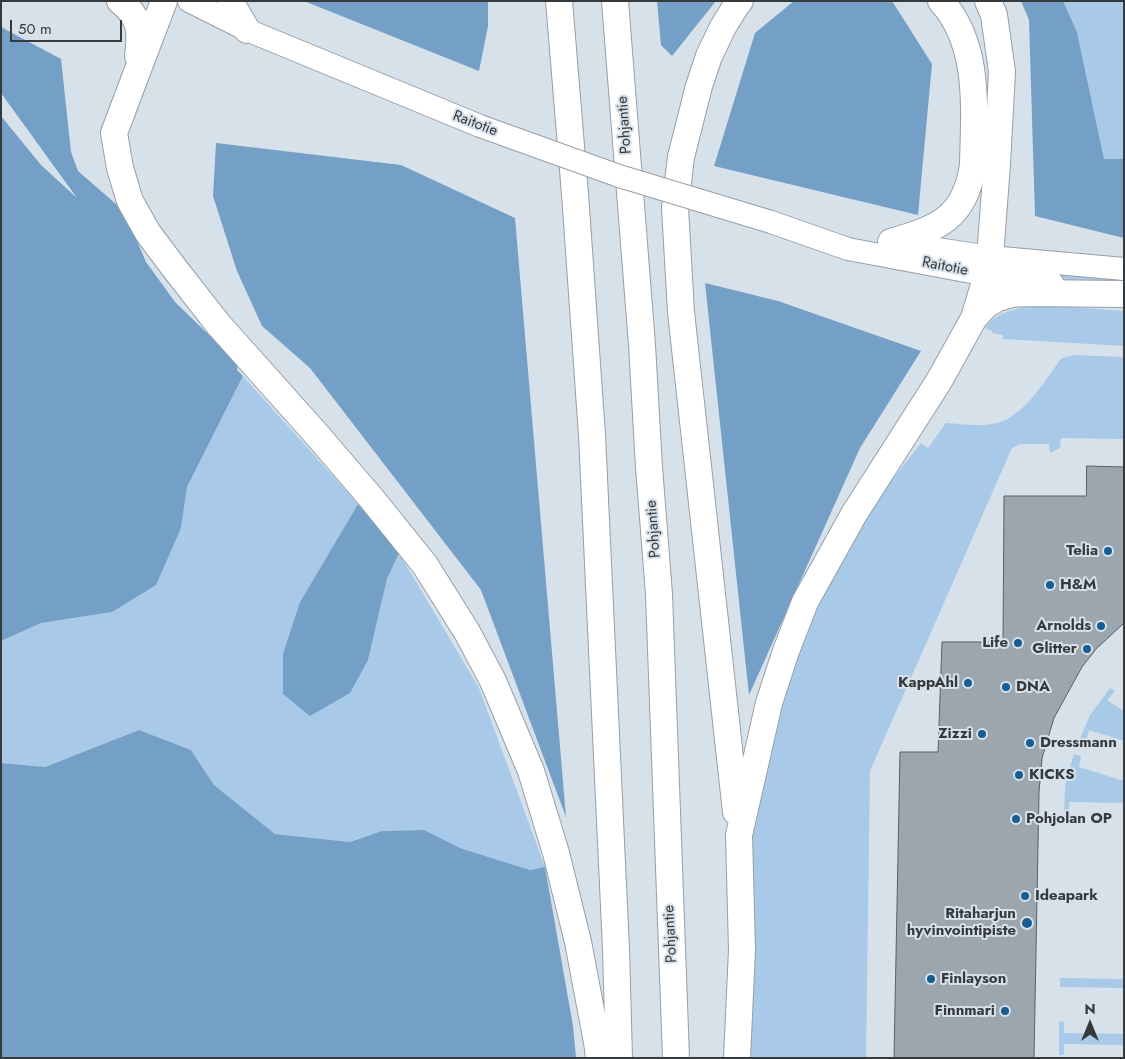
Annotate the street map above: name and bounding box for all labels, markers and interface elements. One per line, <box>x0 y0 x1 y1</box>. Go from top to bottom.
scale bar <box>12 10 125 42</box>
text: 50 m <box>18 18 52 40</box>
street label: Pohjantie <box>614 95 636 155</box>
street label: Raitotie <box>450 107 500 141</box>
street label: Raitotie <box>920 254 970 280</box>
street label: Pohjantie <box>643 499 665 559</box>
place label: Telia <box>1066 542 1098 560</box>
marker: Telia <box>1102 545 1114 557</box>
place label: H&M <box>1060 576 1096 594</box>
marker: H&M <box>1044 579 1056 591</box>
place label: Arnolds <box>1036 617 1091 635</box>
marker: Arnolds <box>1095 620 1107 632</box>
place label: Life <box>982 634 1008 652</box>
marker: Life <box>1012 637 1024 649</box>
place label: Glitter <box>1032 640 1077 658</box>
marker: Glitter <box>1081 643 1093 655</box>
place label: KappAhl <box>898 674 958 692</box>
marker: KappAhl <box>962 677 974 689</box>
place label: DNA <box>1016 678 1050 696</box>
marker: DNA <box>1000 681 1012 693</box>
place label: Zizzi <box>938 725 972 743</box>
marker: Zizzi <box>976 728 988 740</box>
place label: Dressmann <box>1040 734 1117 752</box>
marker: Dressmann <box>1024 737 1036 749</box>
place label: KICKS <box>1029 766 1075 784</box>
marker: KICKS <box>1013 769 1025 781</box>
place label: Pohjolan OP <box>1026 810 1112 828</box>
marker: Pohjolan OP <box>1010 813 1022 825</box>
place label: Ideapark <box>1035 887 1098 905</box>
marker: Ideapark <box>1019 890 1031 902</box>
street label: Pohjantie <box>660 905 682 963</box>
place label: Ritaharjun hyvinvointipiste <box>907 905 1016 940</box>
marker: Ritaharjun hyvinvointipiste <box>1020 916 1034 930</box>
place label: Finlayson <box>941 970 1006 988</box>
marker: Finlayson <box>925 973 937 985</box>
north arrow <box>1065 999 1115 1049</box>
text: N <box>1084 999 1096 1019</box>
place label: Finnmari <box>935 1002 995 1020</box>
marker: Finnmari <box>999 1005 1011 1017</box>

